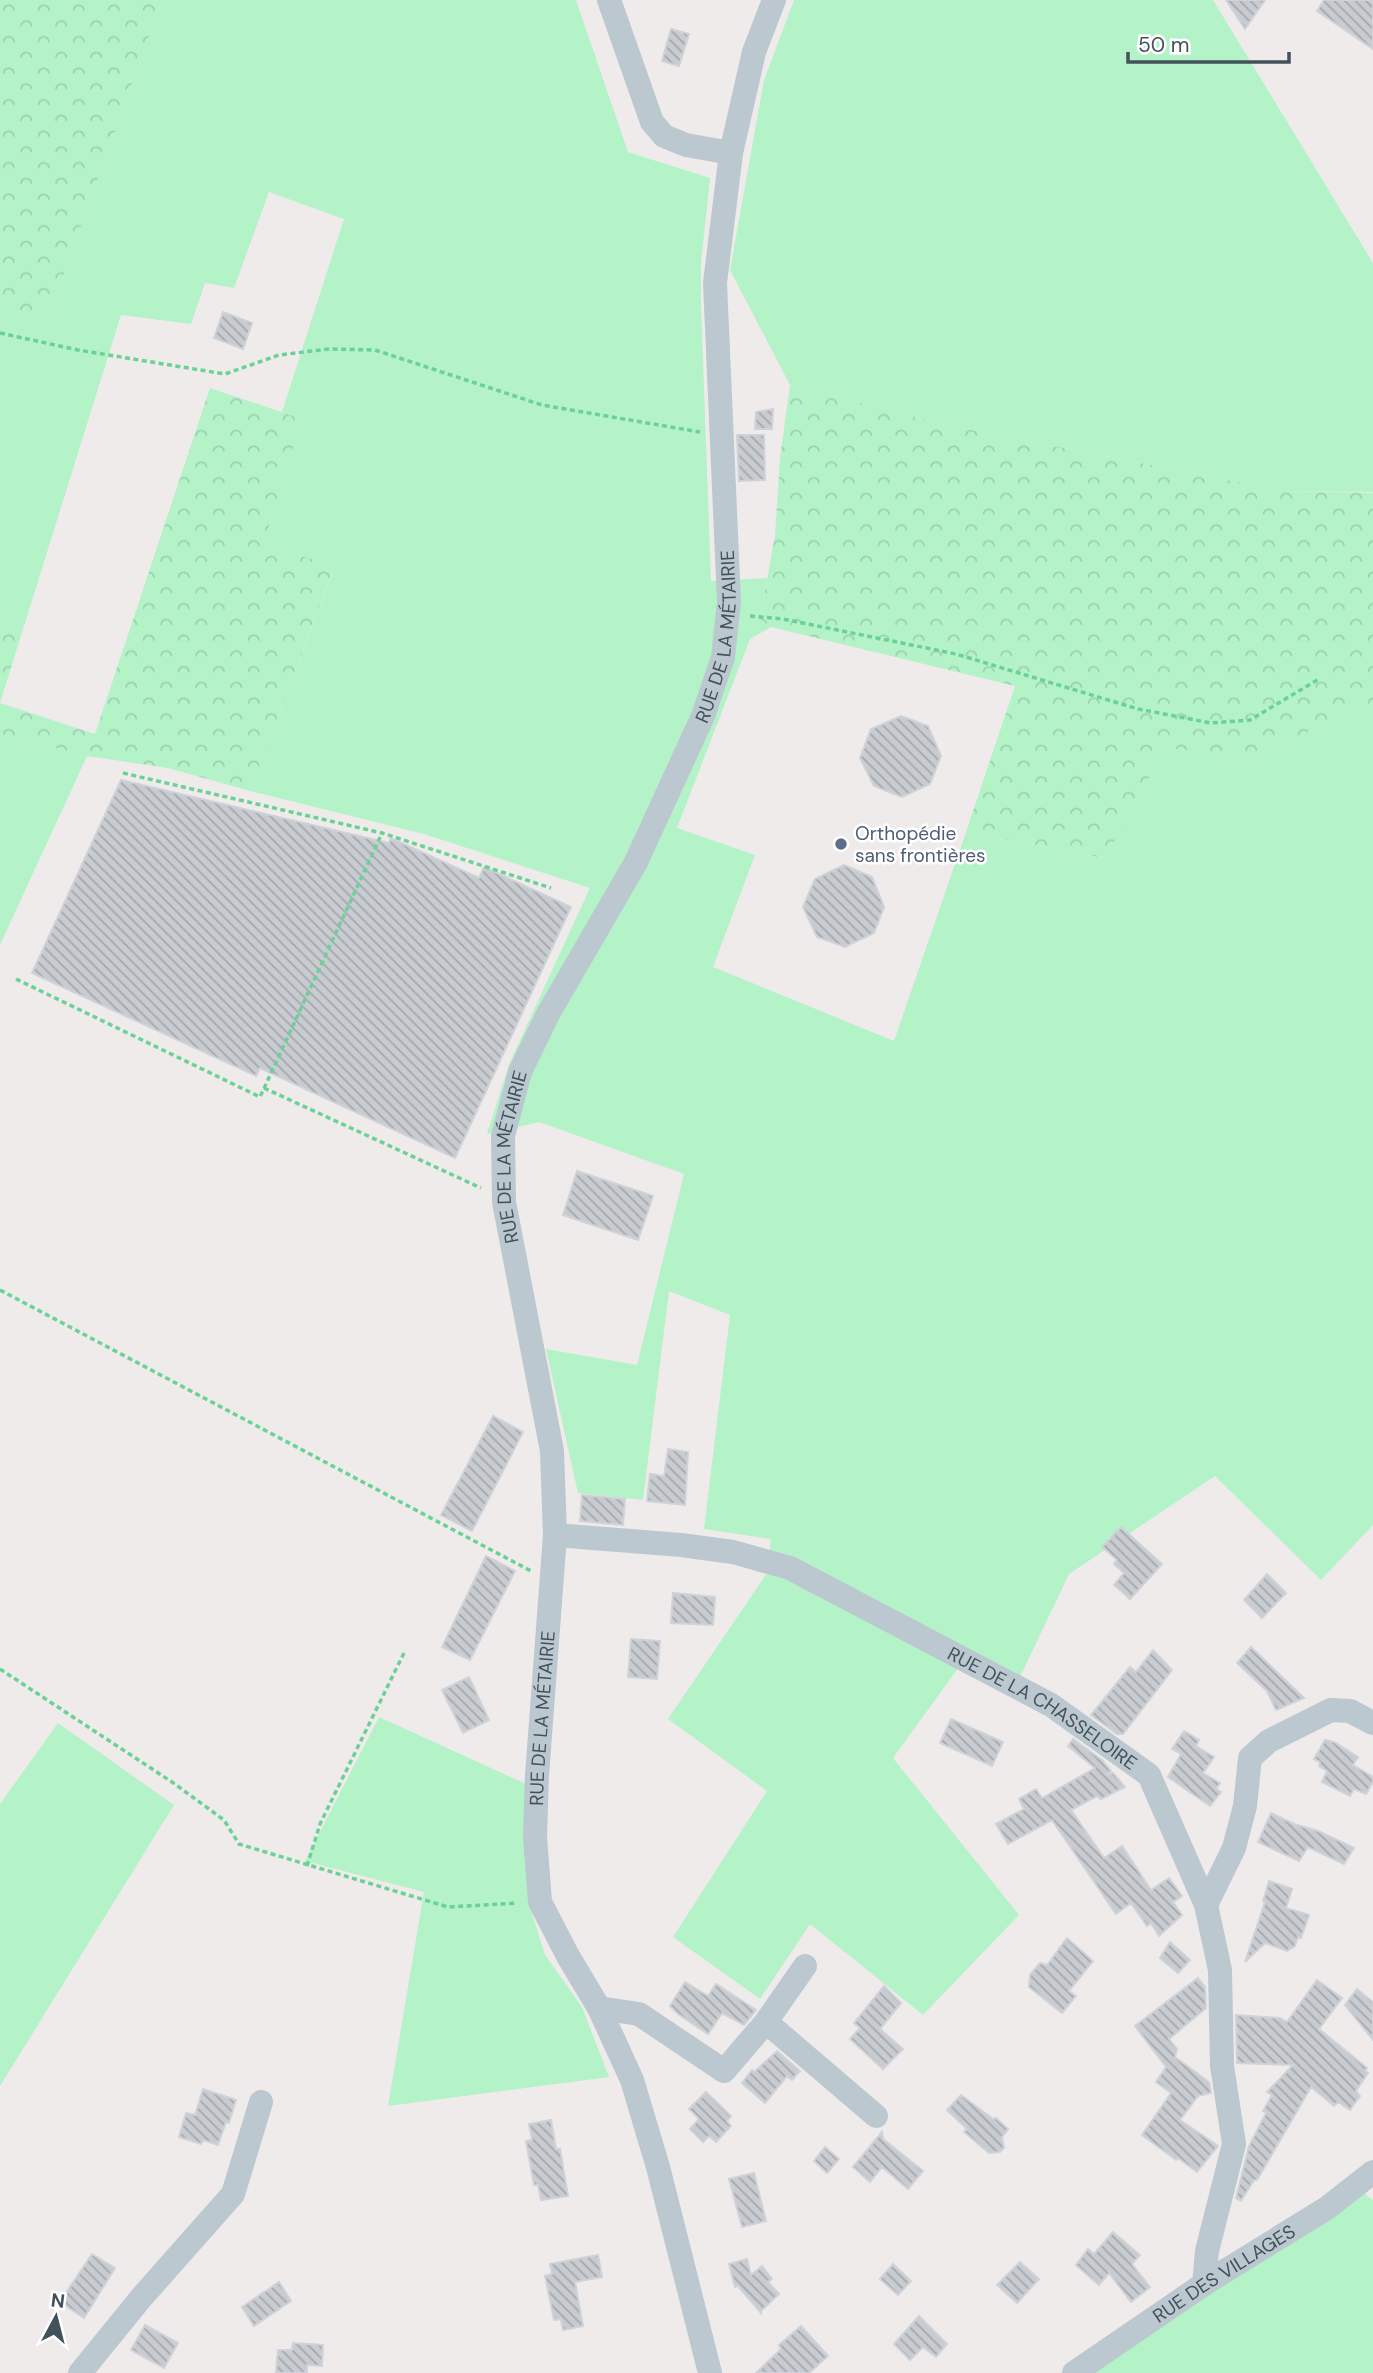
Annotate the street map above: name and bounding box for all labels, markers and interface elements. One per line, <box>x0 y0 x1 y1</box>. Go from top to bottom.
scale bar <box>1128 21 1289 65</box>
text: 50 m <box>1138 31 1189 59</box>
street label: RUE DE LA MÉTAIRIE <box>690 550 742 727</box>
place label: Orthopédie sans frontières <box>855 821 985 868</box>
marker: Orthopédie sans frontières <box>833 836 849 852</box>
street label: RUE DE LA MÉTAIRIE <box>491 1068 533 1246</box>
street label: RUE DE LA MÉTAIRIE <box>524 1630 561 1806</box>
street label: RUE DE LA CHASSELOIRE <box>943 1641 1142 1776</box>
street label: RUE DES VILLAGES <box>1148 2219 1300 2329</box>
north arrow <box>21 2282 91 2352</box>
text: N <box>50 2287 66 2314</box>

